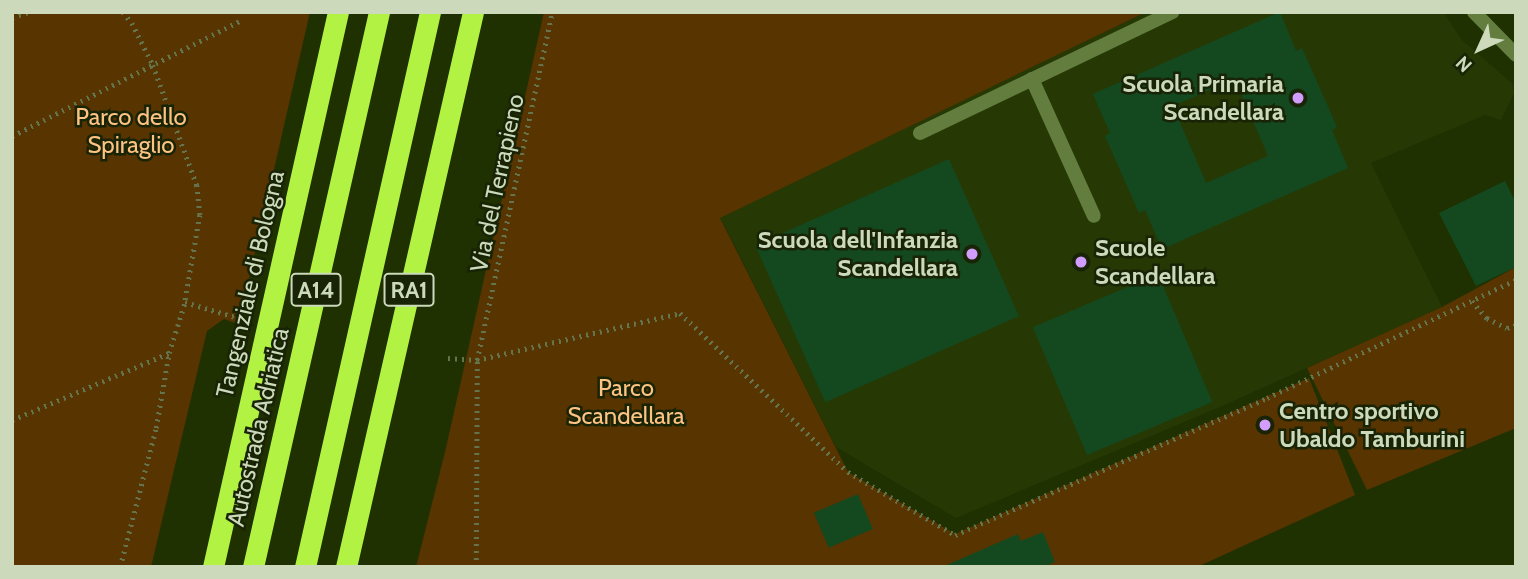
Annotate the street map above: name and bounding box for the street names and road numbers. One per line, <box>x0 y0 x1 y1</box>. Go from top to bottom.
street label: Via del Terrapieno <box>464 91 530 275</box>
street label: Tangenziale di Bologna <box>210 168 290 400</box>
road number: A14 <box>290 270 342 310</box>
road number: RA1 <box>383 270 435 310</box>
street label: Autostrada Adriatica <box>221 325 295 529</box>

